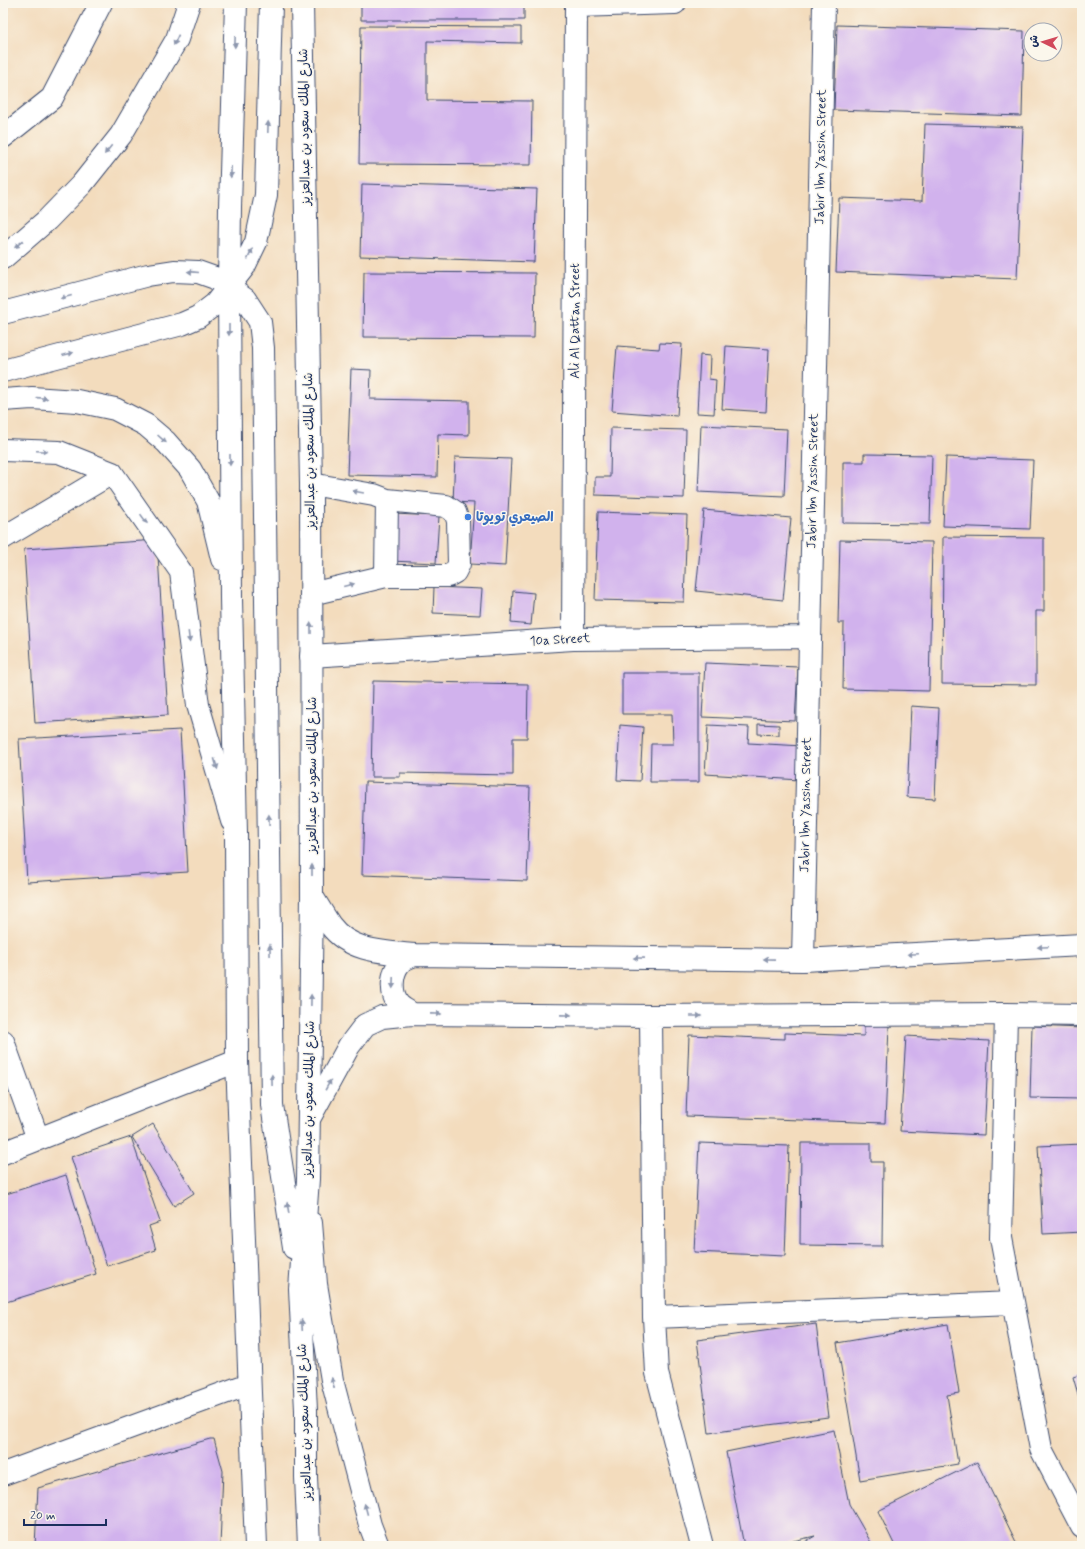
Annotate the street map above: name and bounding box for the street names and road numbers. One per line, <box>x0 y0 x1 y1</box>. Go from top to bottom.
street label: شارع الملك سعود بن عبدالعزيز <box>295 48 315 207</box>
street label: Jabir Ibn Yassin Street <box>811 89 831 225</box>
street label: Ali Al Qattan Street <box>567 263 584 379</box>
street label: شارع الملك سعود بن عبدالعزيز <box>300 372 320 531</box>
street label: Jabir Ibn Yassin Street <box>803 413 823 549</box>
street label: 10a Street <box>529 630 591 650</box>
street label: شارع الملك سعود بن عبدالعزيز <box>304 697 321 854</box>
street label: Jabir Ibn Yassin Street <box>796 737 816 873</box>
street label: شارع الملك سعود بن عبدالعزيز <box>299 1020 319 1179</box>
street label: شارع الملك سعود بن عبدالعزيز <box>294 1343 316 1502</box>

